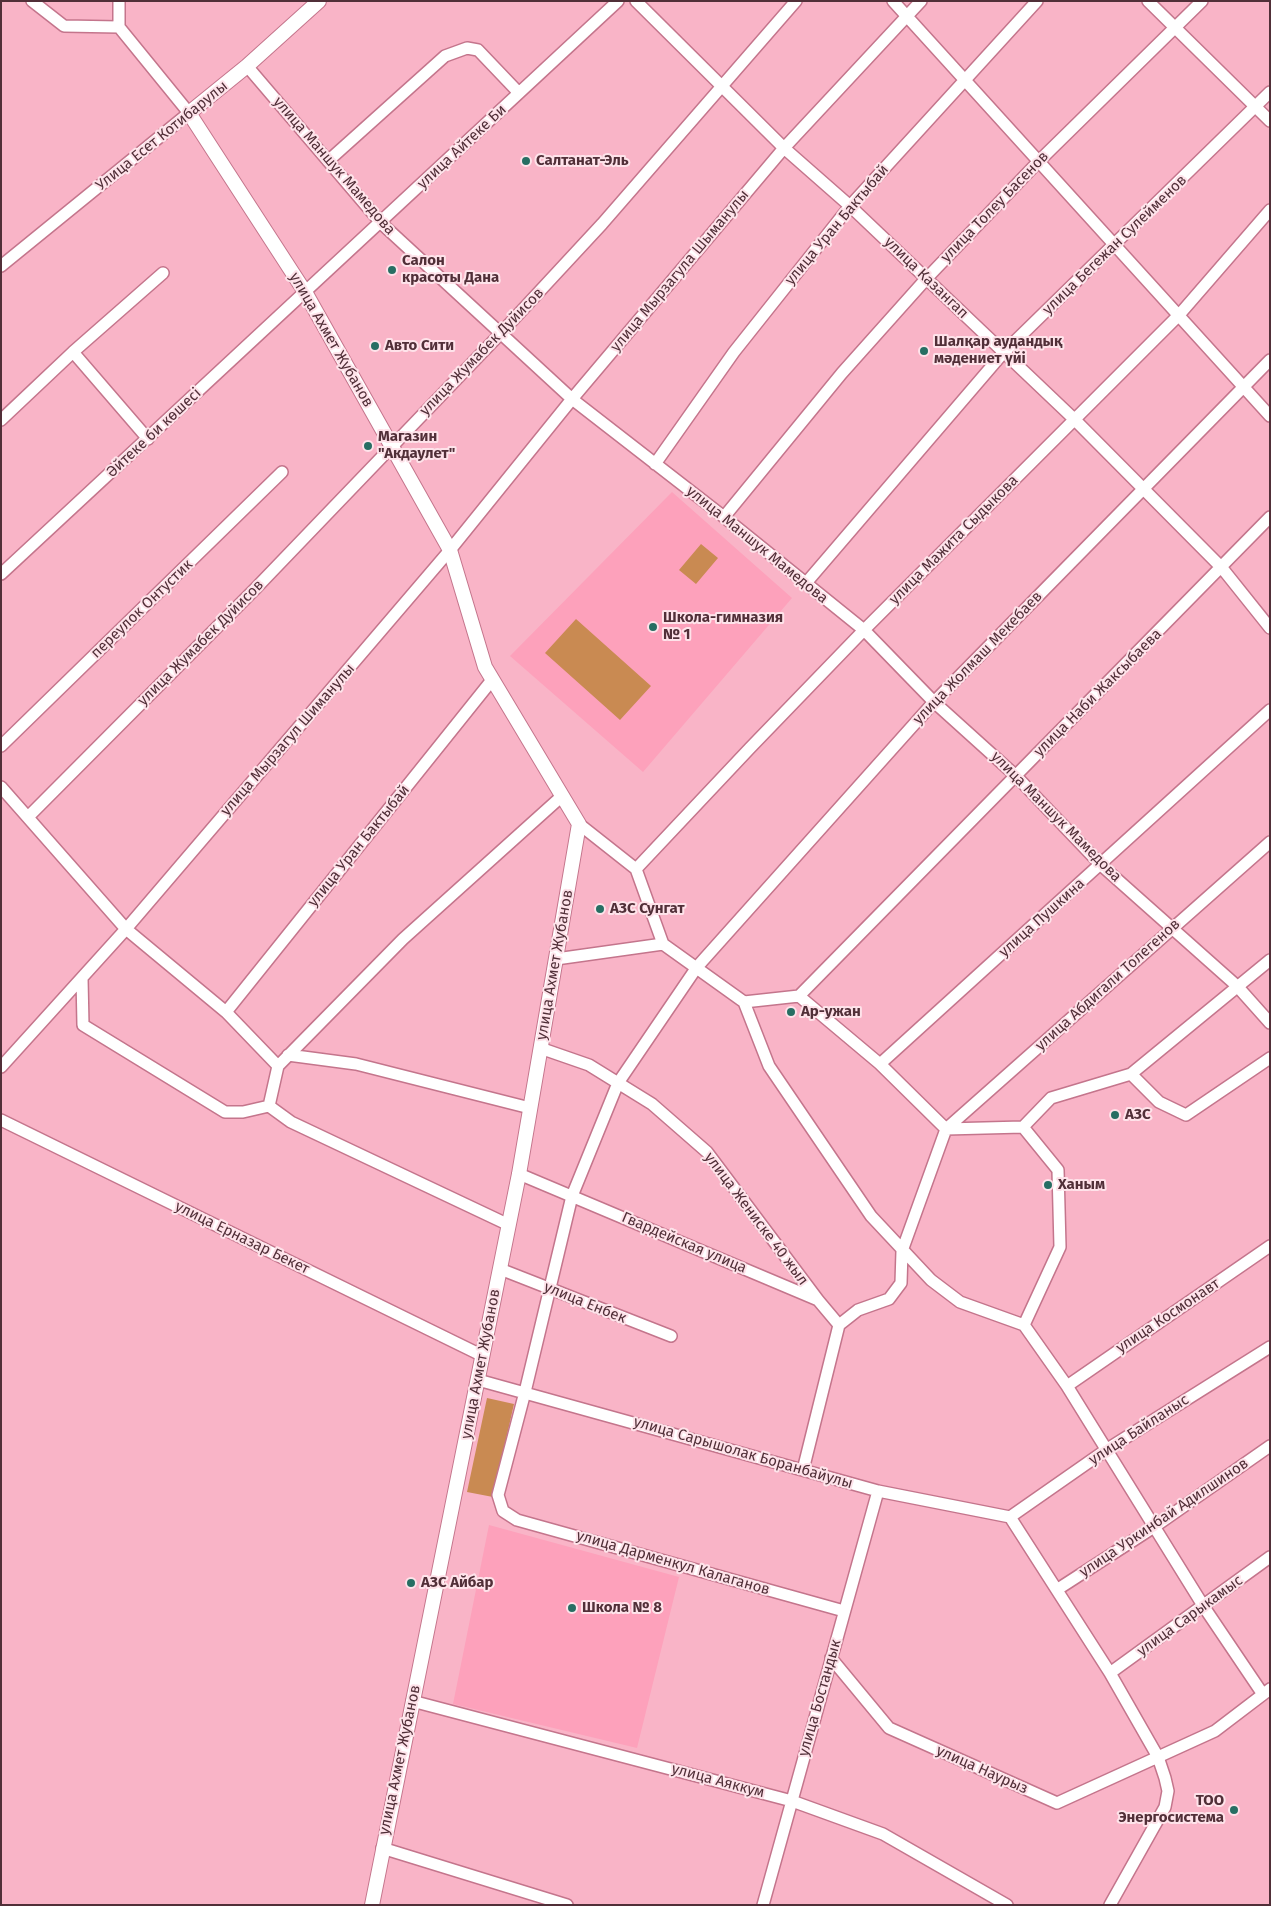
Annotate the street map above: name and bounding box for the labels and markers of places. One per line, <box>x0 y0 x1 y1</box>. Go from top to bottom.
place label: Салтанат-Эль <box>536 152 629 170</box>
marker: Салтанат-Эль <box>520 155 532 167</box>
place label: Салон красоты Дана <box>402 252 499 287</box>
marker: Салон красоты Дана <box>386 264 398 276</box>
place label: Шалқар аудандық мәдениет үйі <box>934 333 1062 368</box>
place label: Авто Сити <box>385 337 454 355</box>
marker: Авто Сити <box>369 340 381 352</box>
marker: Шалқар аудандық мәдениет үйі <box>918 345 930 357</box>
place label: Магазин "Акдаулет" <box>378 428 455 463</box>
marker: Магазин "Акдаулет" <box>362 440 374 452</box>
place label: Школа-гимназия № 1 <box>663 609 783 644</box>
marker: Школа-гимназия № 1 <box>647 621 659 633</box>
place label: АЗС Сунгат <box>610 900 684 918</box>
marker: АЗС Сунгат <box>594 903 606 915</box>
place label: Ар-ужан <box>801 1003 861 1021</box>
marker: Ар-ужан <box>785 1006 797 1018</box>
place label: АЗС <box>1125 1106 1151 1124</box>
marker: АЗС <box>1109 1109 1121 1121</box>
place label: Ханым <box>1058 1176 1105 1194</box>
marker: Ханым <box>1042 1179 1054 1191</box>
place label: АЗС Айбар <box>421 1574 493 1592</box>
marker: АЗС Айбар <box>405 1577 417 1589</box>
place label: Школа № 8 <box>582 1599 662 1617</box>
marker: Школа № 8 <box>566 1602 578 1614</box>
place label: ТОО Энергосистема <box>1118 1792 1224 1827</box>
marker: ТОО Энергосистема <box>1228 1804 1240 1816</box>

